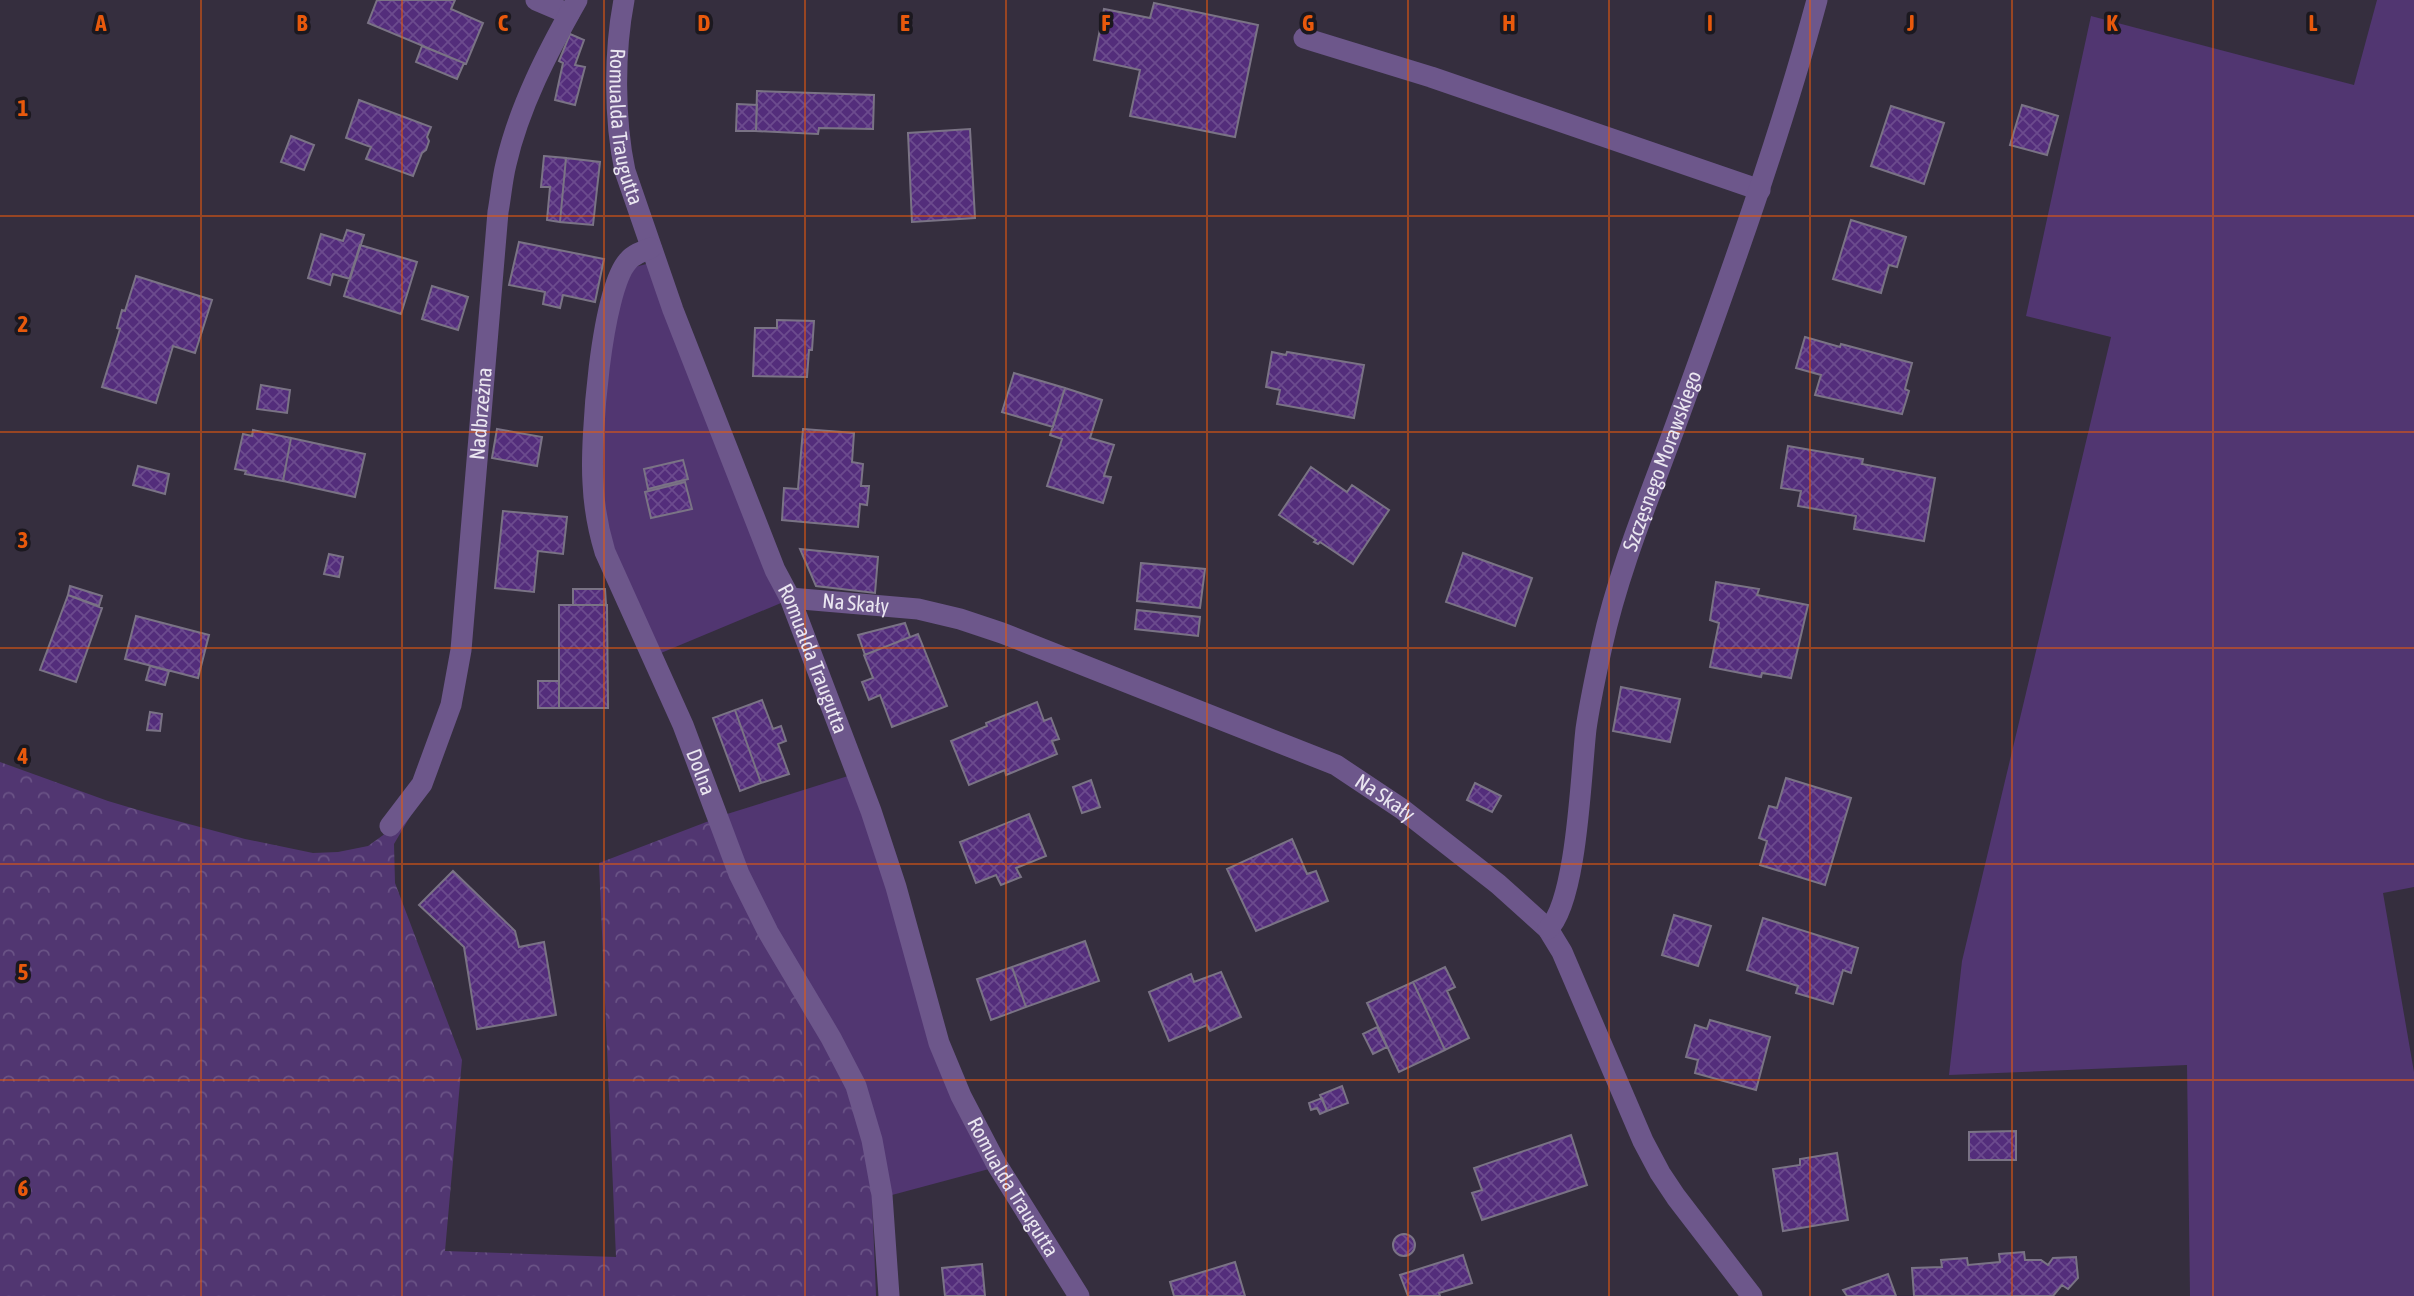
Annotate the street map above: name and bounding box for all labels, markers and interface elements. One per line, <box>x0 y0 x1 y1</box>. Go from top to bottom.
text: A <box>94 10 107 36</box>
text: B <box>297 10 308 36</box>
text: C <box>498 10 509 36</box>
text: D <box>698 10 711 36</box>
text: E <box>900 10 910 36</box>
text: F <box>1101 10 1111 36</box>
text: G <box>1302 10 1314 36</box>
text: H <box>1502 10 1516 36</box>
text: I <box>1707 10 1713 36</box>
text: J <box>1906 10 1915 36</box>
text: K <box>2106 10 2118 36</box>
text: L <box>2309 10 2318 36</box>
street label: Romualda Traugutta <box>606 48 649 208</box>
text: 1 <box>18 95 29 121</box>
text: 2 <box>18 311 28 337</box>
street label: Nadbrzeżna <box>464 366 496 461</box>
street label: Szczęsnego Morawskiego <box>1617 367 1705 554</box>
text: 3 <box>18 527 28 553</box>
street label: Romualda Traugutta <box>774 579 853 736</box>
street label: Na Skały <box>821 588 891 618</box>
text: 4 <box>17 743 29 769</box>
street label: Dolna <box>682 745 721 798</box>
street label: Na Skały <box>1351 768 1421 826</box>
text: 5 <box>18 959 29 985</box>
street label: Romualda Traugutta <box>963 1113 1064 1261</box>
text: 6 <box>18 1175 29 1201</box>

